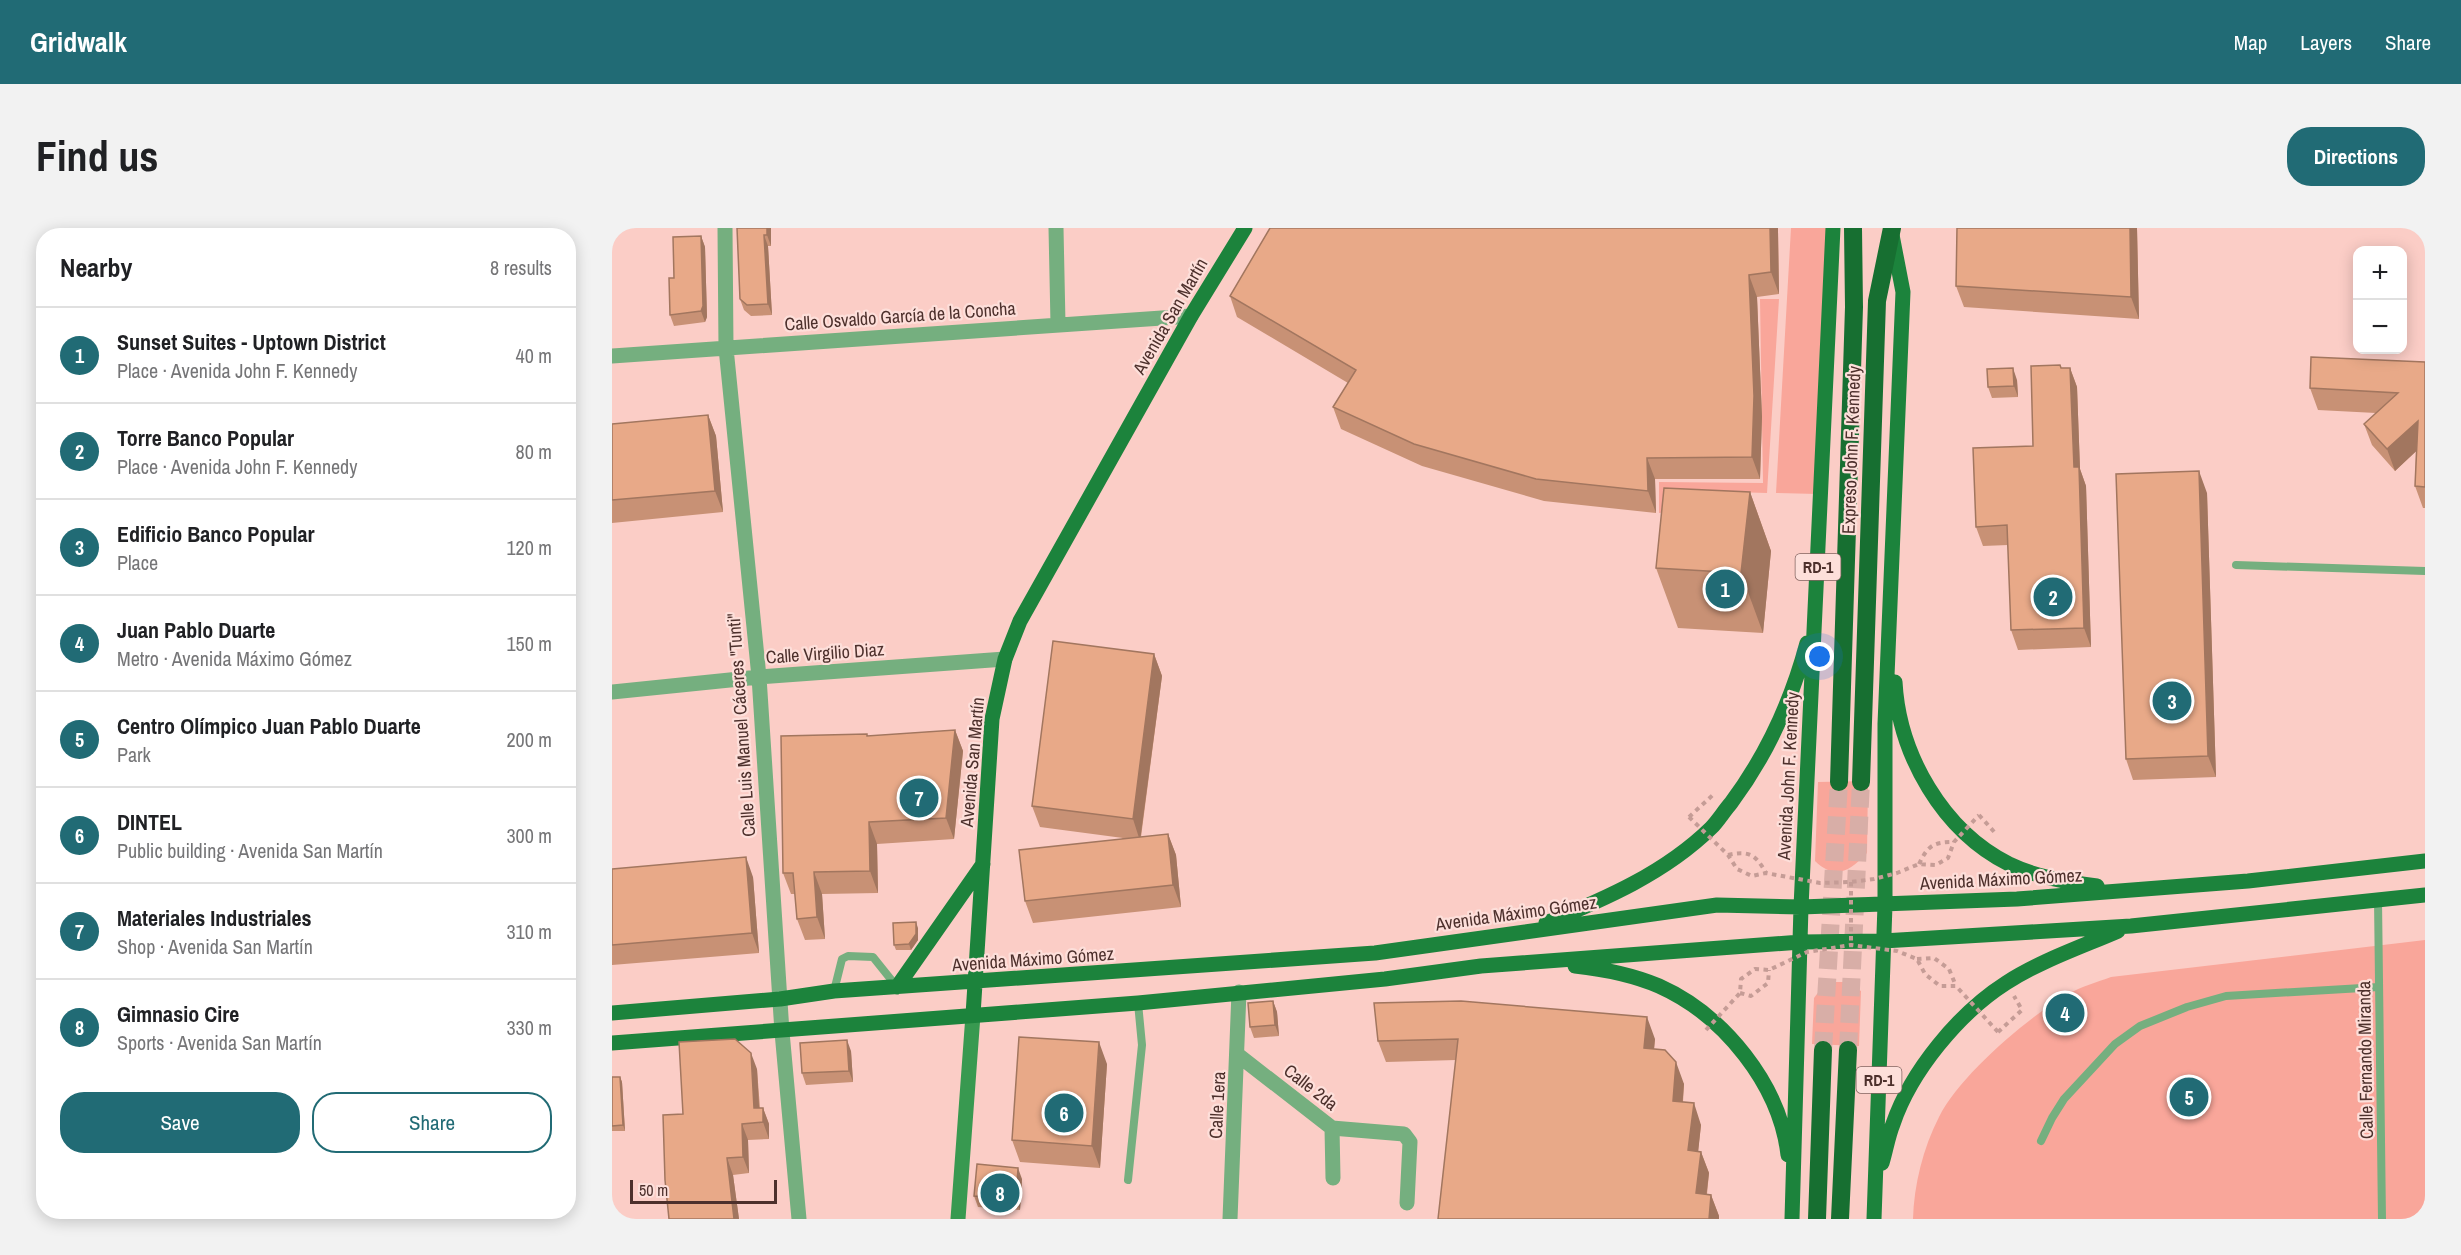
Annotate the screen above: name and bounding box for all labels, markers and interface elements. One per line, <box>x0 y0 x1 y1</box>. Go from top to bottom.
text: Gridwalk <box>30 23 127 61</box>
text: Map <box>2234 28 2267 57</box>
text: Layers <box>2300 28 2352 57</box>
text: Share <box>2385 28 2431 57</box>
button: Directions <box>2287 127 2425 186</box>
text: Find us <box>36 128 158 184</box>
map controls <box>2353 246 2407 354</box>
button: + <box>2353 246 2407 300</box>
text: Nearby <box>60 250 132 285</box>
street label: Avenida San Martín <box>1126 253 1213 380</box>
text: 8 results <box>490 254 552 281</box>
street label: Calle Osvaldo García de la Concha <box>784 295 1016 337</box>
button: − <box>2353 300 2407 354</box>
text: Sunset Suites - Uptown District <box>117 327 386 357</box>
text: 1 <box>75 342 84 369</box>
text: 40 m <box>516 342 552 369</box>
text: Place · Avenida John F. Kennedy <box>117 357 357 384</box>
street label: Expreso John F. Kennedy <box>1836 365 1866 534</box>
text: Torre Banco Popular <box>117 423 294 453</box>
text: 2 <box>75 438 84 465</box>
text: 80 m <box>516 438 552 465</box>
text: Place · Avenida John F. Kennedy <box>117 453 357 480</box>
text: Edificio Banco Popular <box>117 519 315 549</box>
text: 3 <box>75 534 84 561</box>
text: 120 m <box>506 534 552 561</box>
text: Place <box>117 549 158 576</box>
road number: RD-1 <box>1796 554 1840 580</box>
pin: 1 <box>1706 566 1744 612</box>
pin: 2 <box>2034 574 2072 620</box>
street label: Calle Luis Manuel Cáceres "Tunti" <box>721 612 761 838</box>
text: Juan Pablo Duarte <box>117 615 275 645</box>
text: 4 <box>75 630 84 657</box>
text: 150 m <box>506 630 552 657</box>
street label: Calle Virgilio Diaz <box>765 636 885 670</box>
your location <box>1805 642 1834 671</box>
text: Metro · Avenida Máximo Gómez <box>117 645 352 672</box>
pin: 3 <box>2152 678 2192 724</box>
street label: Avenida John F. Kennedy <box>1771 691 1805 862</box>
street label: Avenida San Martín <box>954 696 990 829</box>
text: Centro Olímpico Juan Pablo Duarte <box>117 711 421 741</box>
text: 5 <box>75 726 84 753</box>
text: 200 m <box>506 726 552 753</box>
text: Park <box>117 741 151 768</box>
pin: 7 <box>900 776 938 820</box>
text: DINTEL <box>117 807 182 837</box>
text: 6 <box>75 822 84 849</box>
text: 300 m <box>506 822 552 849</box>
text: Public building · Avenida San Martín <box>117 837 383 864</box>
street label: Avenida Máximo Gómez <box>1918 862 2083 896</box>
street label: Avenida Máximo Gómez <box>1433 889 1598 937</box>
text: Materiales Industriales <box>117 903 312 933</box>
text: 7 <box>75 918 84 945</box>
text: 310 m <box>506 918 552 945</box>
text: Shop · Avenida San Martín <box>117 933 313 960</box>
street label: Avenida Máximo Gómez <box>950 941 1115 977</box>
street label: Calle Fernando Miranda <box>2351 981 2379 1139</box>
pin: 4 <box>2046 990 2084 1036</box>
text: Gimnasio Cire <box>117 999 239 1029</box>
text: 8 <box>75 1014 84 1041</box>
text: 330 m <box>506 1014 552 1041</box>
text: Sports · Avenida San Martín <box>117 1029 322 1056</box>
street label: Calle 2da <box>1279 1058 1343 1116</box>
road number: RD-1 <box>1856 1067 1902 1093</box>
street label: Calle 1era <box>1203 1071 1231 1139</box>
pin: 5 <box>2170 1074 2208 1120</box>
pin: 6 <box>1044 1090 1084 1136</box>
button: Save <box>60 1092 300 1153</box>
button: Share <box>312 1092 552 1153</box>
pin: 8 <box>980 1170 1020 1216</box>
scale bar <box>630 1177 777 1204</box>
text: 50 m <box>639 1179 668 1201</box>

